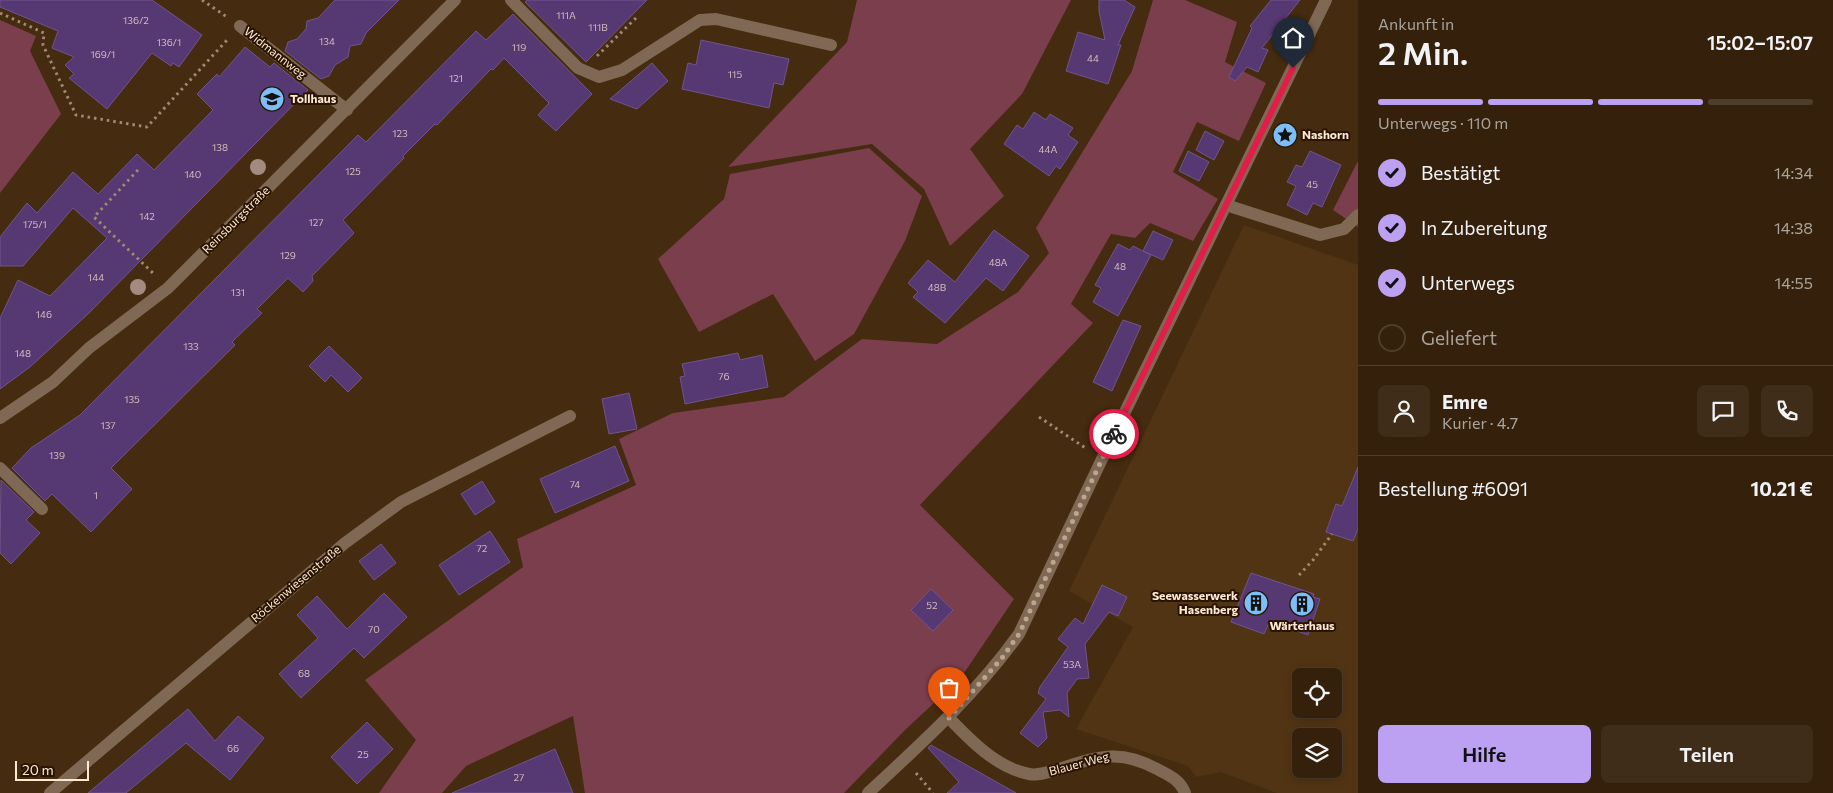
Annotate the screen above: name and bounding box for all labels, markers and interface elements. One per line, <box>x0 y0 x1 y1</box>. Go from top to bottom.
house number: 111A <box>556 9 576 21</box>
house number: 136/2 <box>123 14 149 26</box>
text: Ankunft in <box>1378 14 1454 33</box>
pin <box>1272 17 1314 68</box>
house number: 111B <box>588 21 608 33</box>
street label: Widmannweg <box>242 24 310 81</box>
icon: home <box>1279 24 1307 52</box>
text: 15:02–15:07 <box>1707 31 1813 54</box>
text: 2 Min. <box>1378 32 1468 72</box>
house number: 134 <box>319 35 335 47</box>
house number: 136/1 <box>157 36 181 48</box>
house number: 119 <box>512 41 526 53</box>
house number: 169/1 <box>91 48 115 60</box>
house number: 44 <box>1087 52 1099 64</box>
house number: 115 <box>728 68 742 80</box>
house number: 121 <box>449 72 463 84</box>
school or university icon: Tollhaus <box>259 86 285 112</box>
place label: Tollhaus <box>290 91 337 105</box>
text: Unterwegs · 110 m <box>1378 113 1508 132</box>
place icon: Nashorn <box>1272 122 1298 148</box>
house number: 123 <box>392 127 408 139</box>
place label: Nashorn <box>1302 127 1349 141</box>
house number: 138 <box>212 141 228 153</box>
house number: 44A <box>1039 143 1058 155</box>
icon: check <box>1378 159 1406 187</box>
text: Bestätigt <box>1421 161 1500 184</box>
text: 14:34 <box>1774 163 1813 182</box>
house number: 125 <box>345 165 361 177</box>
house number: 140 <box>185 168 201 180</box>
house number: 45 <box>1306 178 1318 190</box>
street label: Reinsburgstraße <box>199 183 272 256</box>
house number: 142 <box>139 210 155 222</box>
icon: check <box>1378 214 1406 242</box>
house number: 127 <box>308 216 324 228</box>
text: In Zubereitung <box>1421 216 1547 239</box>
house number: 175/1 <box>23 218 47 230</box>
text: 14:38 <box>1774 218 1813 237</box>
house number: 129 <box>280 249 296 261</box>
house number: 48A <box>989 256 1007 268</box>
house number: 48 <box>1114 260 1126 272</box>
icon: check <box>1378 269 1406 297</box>
house number: 144 <box>88 271 104 283</box>
text: Unterwegs <box>1421 271 1515 294</box>
text: 14:55 <box>1774 273 1813 292</box>
house number: 48B <box>928 281 947 293</box>
house number: 131 <box>231 286 245 298</box>
house number: 146 <box>36 308 52 320</box>
text: Geliefert <box>1421 326 1497 349</box>
house number: 133 <box>183 340 199 352</box>
house number: 148 <box>15 347 31 359</box>
house number: 76 <box>718 370 730 382</box>
button: person <box>1378 385 1430 437</box>
button: chat <box>1697 385 1749 437</box>
button: phone <box>1761 385 1813 437</box>
text: Emre <box>1442 390 1488 413</box>
house number: 135 <box>124 393 140 405</box>
courier <box>1089 409 1139 459</box>
text: Kurier · 4.7 <box>1442 413 1518 432</box>
house number: 137 <box>100 419 116 431</box>
icon: bike <box>1100 420 1128 448</box>
house number: 139 <box>49 449 65 461</box>
text: Bestellung #6091 <box>1378 477 1528 500</box>
text: 10.21 € <box>1751 477 1813 500</box>
house number: 74 <box>570 478 580 490</box>
house number: 1 <box>94 489 98 501</box>
street label: Röckenwiesenstraße <box>248 542 343 625</box>
house number: 72 <box>477 542 488 554</box>
place label: Seewasserwerk Hasenberg <box>1152 588 1238 616</box>
building icon: Seewasserwerk Hasenberg <box>1243 590 1269 616</box>
building icon: Wärterhaus <box>1289 591 1315 617</box>
house number: 52 <box>926 599 938 611</box>
place label: Wärterhaus <box>1269 618 1335 632</box>
house number: 70 <box>368 623 380 635</box>
house number: 53A <box>1063 658 1081 670</box>
house number: 68 <box>298 667 310 679</box>
pin <box>928 667 970 718</box>
map controls <box>1292 668 1342 778</box>
button: locate <box>1292 668 1342 718</box>
icon: bag <box>935 674 963 702</box>
button: Hilfe <box>1378 725 1591 783</box>
button: Teilen <box>1601 725 1813 783</box>
button: layers <box>1292 728 1342 778</box>
house number: 66 <box>227 742 239 754</box>
house number: 25 <box>357 748 369 760</box>
street label: Blauer Weg <box>1047 748 1111 778</box>
scale bar <box>15 758 89 781</box>
text: 20 m <box>22 761 54 778</box>
house number: 27 <box>514 771 524 783</box>

